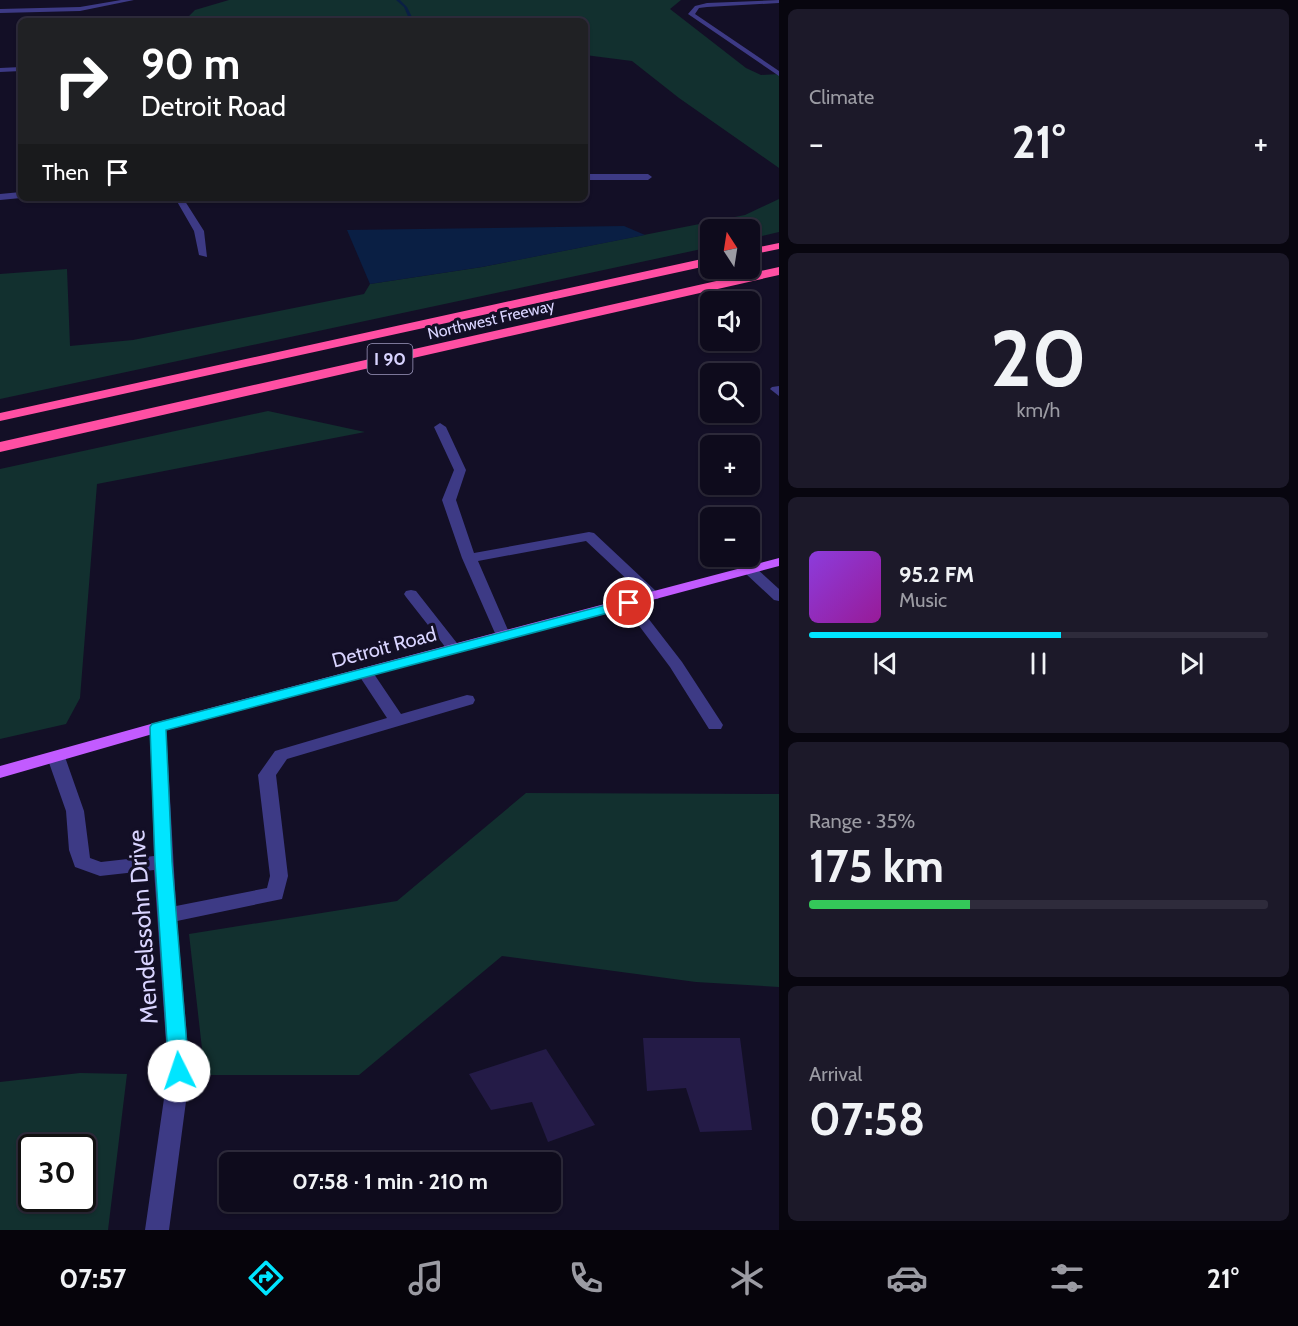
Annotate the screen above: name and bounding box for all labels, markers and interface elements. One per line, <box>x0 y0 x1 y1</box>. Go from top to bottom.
text: 90 m <box>141 38 240 90</box>
icon: right <box>42 42 120 120</box>
text: Climate <box>809 85 874 109</box>
text: Detroit Road <box>141 90 286 123</box>
text: 21° <box>1012 115 1065 169</box>
text: − <box>809 123 824 163</box>
text: + <box>1253 123 1268 163</box>
icon: arrive <box>101 156 134 189</box>
text: Then <box>42 159 89 186</box>
north arrow <box>700 219 760 279</box>
map controls <box>700 219 760 567</box>
button: sound <box>700 291 760 351</box>
street label: Northwest Freeway <box>426 296 557 343</box>
text: 20 <box>990 311 1087 406</box>
road number: I 90 <box>368 344 412 374</box>
button: search <box>700 363 760 423</box>
text: km/h <box>1017 398 1060 422</box>
button: + <box>700 435 760 495</box>
button: − <box>700 507 760 567</box>
text: 95.2 FM <box>899 561 974 588</box>
pin <box>603 577 654 628</box>
icon: arrive <box>612 586 645 619</box>
text: Music <box>899 588 947 612</box>
street label: Detroit Road <box>329 622 439 672</box>
icon: previous <box>869 647 902 680</box>
icon: pause <box>1022 647 1055 680</box>
icon: next <box>1175 647 1208 680</box>
text: Range · 35% <box>809 809 915 833</box>
street label: Mendelssohn Drive <box>121 829 164 1025</box>
text: 175 km <box>809 839 944 893</box>
position arrow <box>147 1039 211 1103</box>
text: Arrival <box>809 1062 862 1086</box>
text: 07:58 <box>809 1092 925 1146</box>
speed limit sign: 30 <box>18 1134 96 1212</box>
text: 07:58 · 1 min · 210 m <box>292 1168 488 1195</box>
icon: directions <box>245 1257 287 1299</box>
icon: music <box>405 1257 447 1299</box>
icon: phone <box>565 1257 607 1299</box>
icon: climate <box>726 1257 768 1299</box>
icon: car <box>886 1257 928 1299</box>
icon: filters <box>1046 1257 1088 1299</box>
text: 07:57 <box>59 1262 126 1295</box>
text: 21° <box>1207 1262 1239 1295</box>

